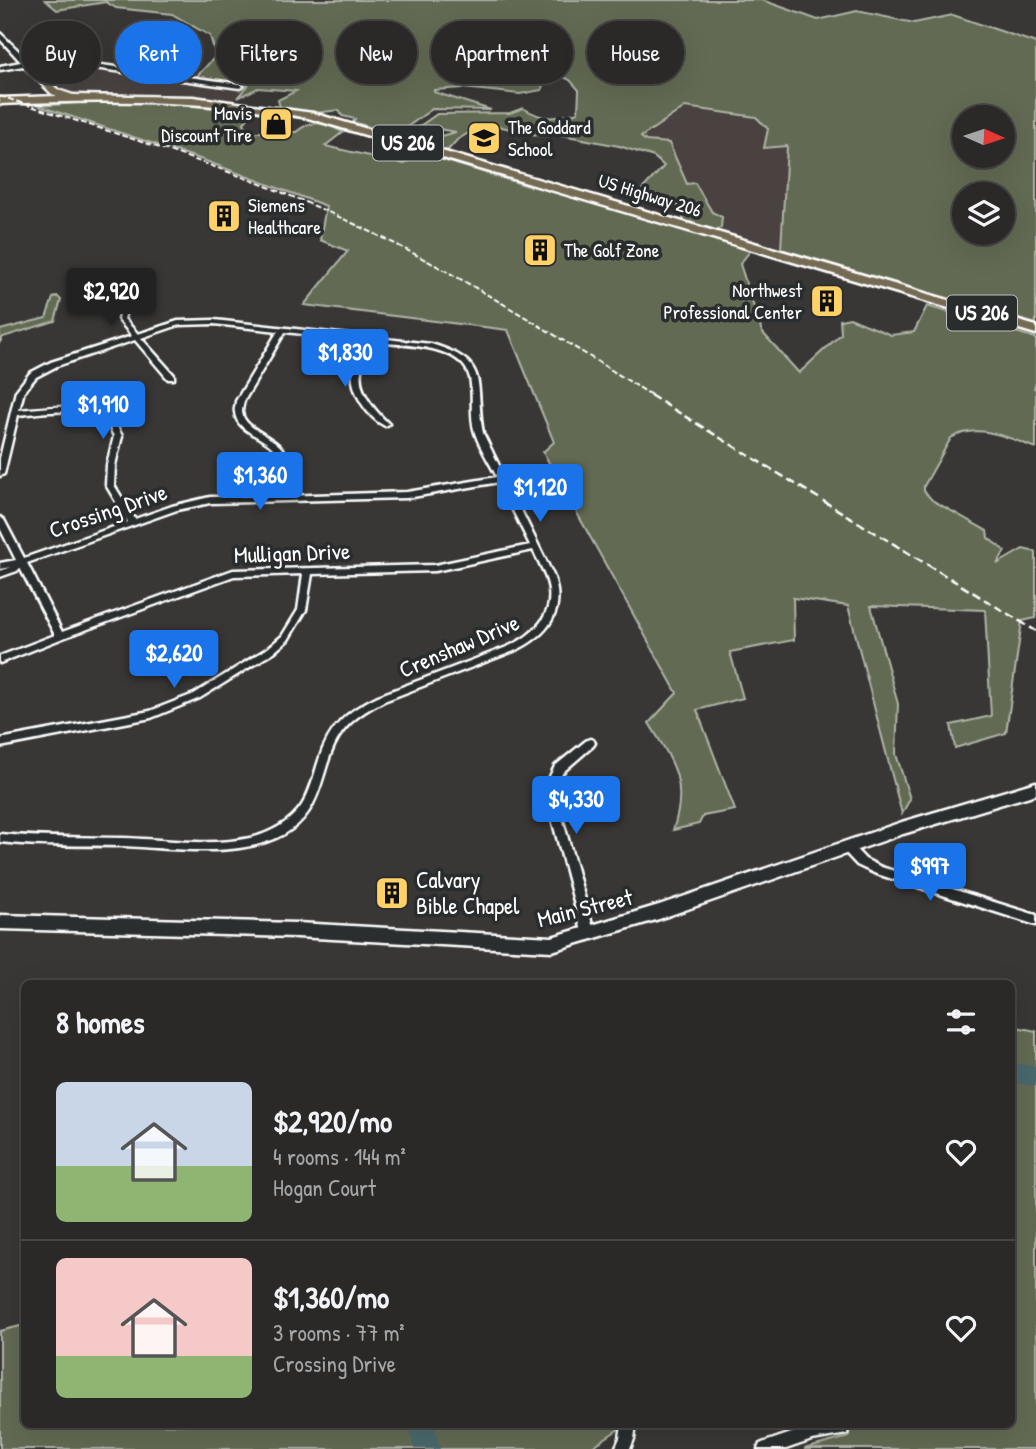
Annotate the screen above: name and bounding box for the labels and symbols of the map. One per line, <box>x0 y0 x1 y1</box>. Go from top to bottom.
place label: Mavis Discount Tire <box>161 100 252 148</box>
shop icon: Mavis Discount Tire <box>257 105 295 143</box>
north arrow <box>952 105 1015 168</box>
place label: The Goddard School <box>508 114 591 162</box>
school or university icon: The Goddard School <box>465 119 503 157</box>
road number: US 206 <box>373 125 443 160</box>
street label: US Highway 206 <box>595 167 705 223</box>
place label: Siemens Healthcare <box>248 192 322 240</box>
building icon: Siemens Healthcare <box>205 197 243 235</box>
building icon: The Golf Zone <box>521 231 559 269</box>
place label: The Golf Zone <box>564 237 660 263</box>
pin: $2,920 <box>54 268 168 328</box>
place label: Northwest Professional Center <box>664 277 803 325</box>
building icon: Northwest Professional Center <box>808 282 846 320</box>
road number: US 206 <box>947 296 1017 330</box>
pin: $1,830 <box>288 330 402 389</box>
pin: $1,910 <box>46 382 160 441</box>
pin: $1,360 <box>203 452 317 512</box>
pin: $1,120 <box>483 464 597 524</box>
street label: Crossing Drive <box>45 476 171 545</box>
street label: Mulligan Drive <box>233 535 351 570</box>
street label: Crenshaw Drive <box>394 606 524 685</box>
pin: $2,620 <box>117 630 231 690</box>
pin: $4,330 <box>519 776 633 836</box>
pin: $997 <box>889 844 971 903</box>
place label: Calvary Bible Chapel <box>416 864 520 921</box>
building icon: Calvary Bible Chapel <box>373 874 411 912</box>
street label: Main Street <box>534 880 637 934</box>

